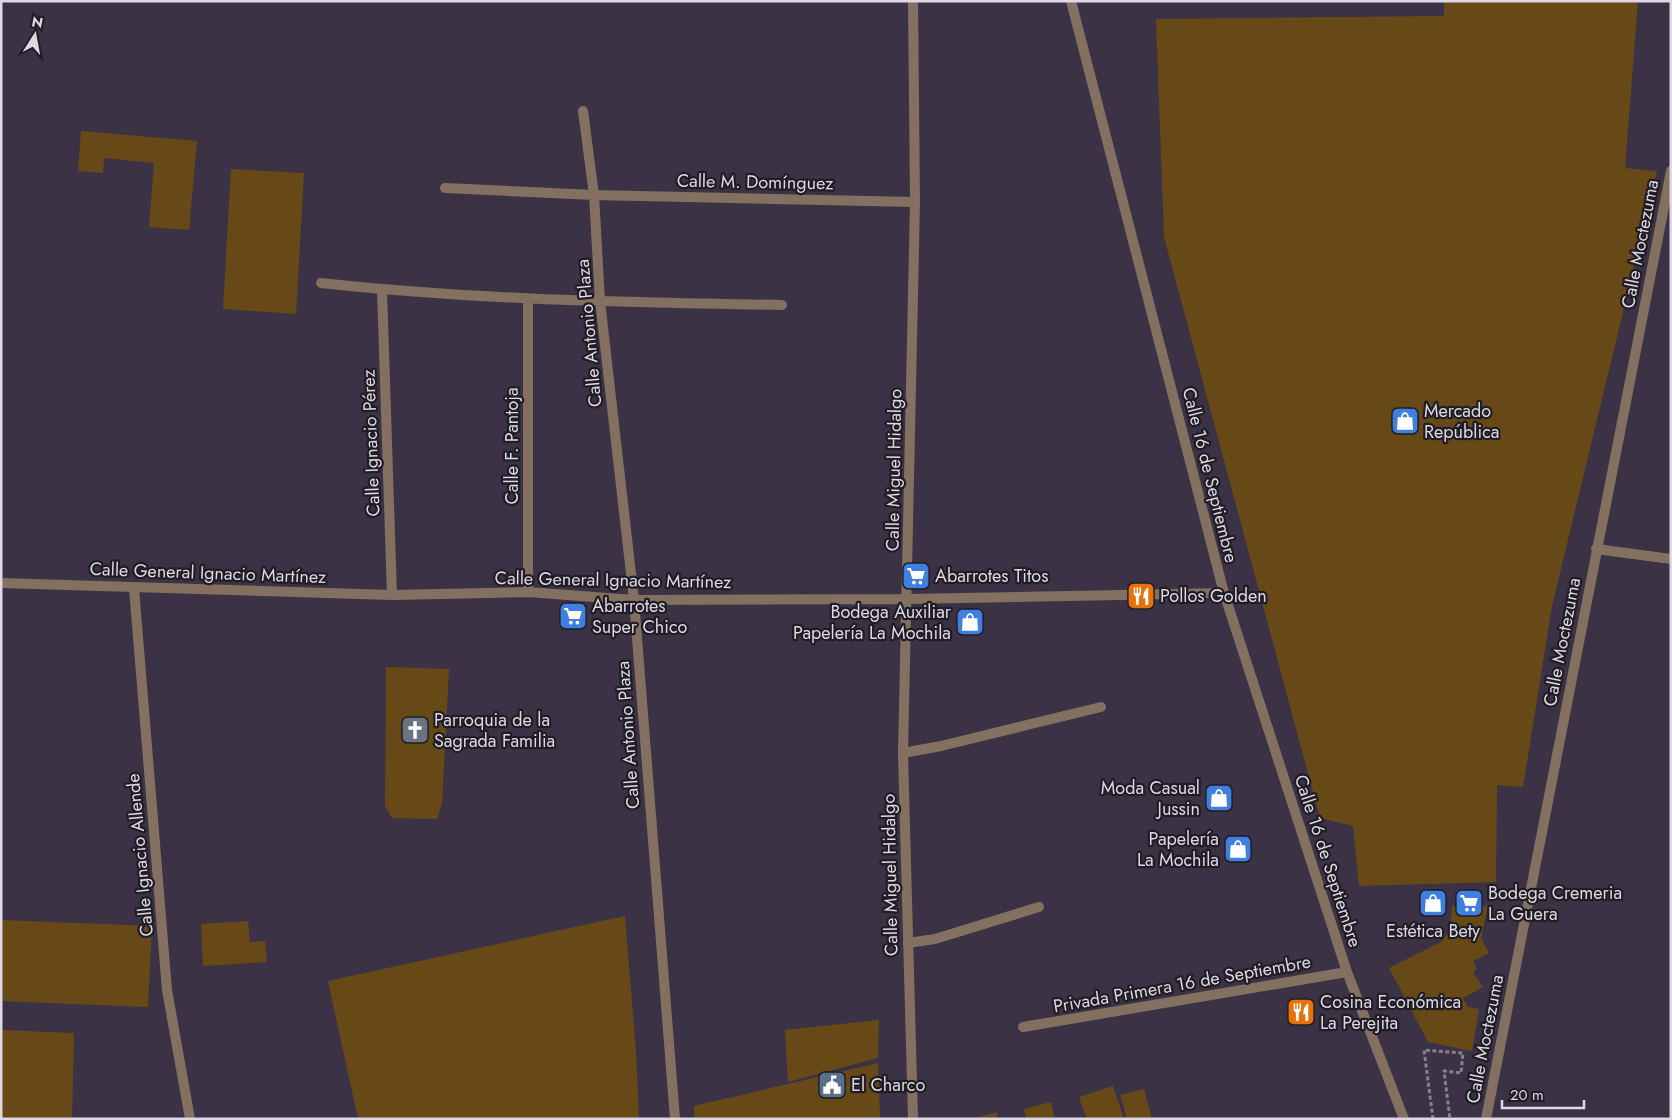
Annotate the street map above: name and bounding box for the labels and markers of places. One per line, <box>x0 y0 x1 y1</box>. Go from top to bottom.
place label: Mercado República <box>1424 398 1499 445</box>
shop icon: Mercado República <box>1390 406 1420 436</box>
supermarket icon: Abarrotes Titos <box>901 561 931 591</box>
place label: Abarrotes Titos <box>935 563 1048 589</box>
restaurant icon: Pollos Golden <box>1126 581 1156 611</box>
place label: Pollos Golden <box>1160 583 1267 609</box>
place label: Abarrotes Super Chico <box>592 593 687 640</box>
place label: Bodega Auxiliar Papelería La Mochila <box>793 599 952 646</box>
supermarket icon: Abarrotes Super Chico <box>558 601 588 631</box>
shop icon: Bodega Auxiliar Papelería La Mochila <box>955 607 985 637</box>
place label: Parroquia de la Sagrada Familia <box>434 707 555 754</box>
church icon: Parroquia de la Sagrada Familia <box>400 715 430 745</box>
place label: Moda Casual Jussin <box>1101 775 1200 822</box>
shop icon: Moda Casual Jussin <box>1204 783 1234 813</box>
place label: Papelería La Mochila <box>1137 826 1219 873</box>
shop icon: Papelería La Mochila <box>1223 834 1253 864</box>
place label: Bodega Cremeria La Guera <box>1488 880 1622 927</box>
shop icon: Estética Bety <box>1418 888 1448 918</box>
supermarket icon: Bodega Cremeria La Guera <box>1454 888 1484 918</box>
place label: Estética Bety <box>1386 918 1480 944</box>
place label: Cosina Económica La Perejita <box>1320 989 1461 1036</box>
restaurant icon: Cosina Económica La Perejita <box>1286 997 1316 1027</box>
public building icon: El Charco <box>817 1070 847 1100</box>
place label: El Charco <box>851 1072 925 1098</box>

